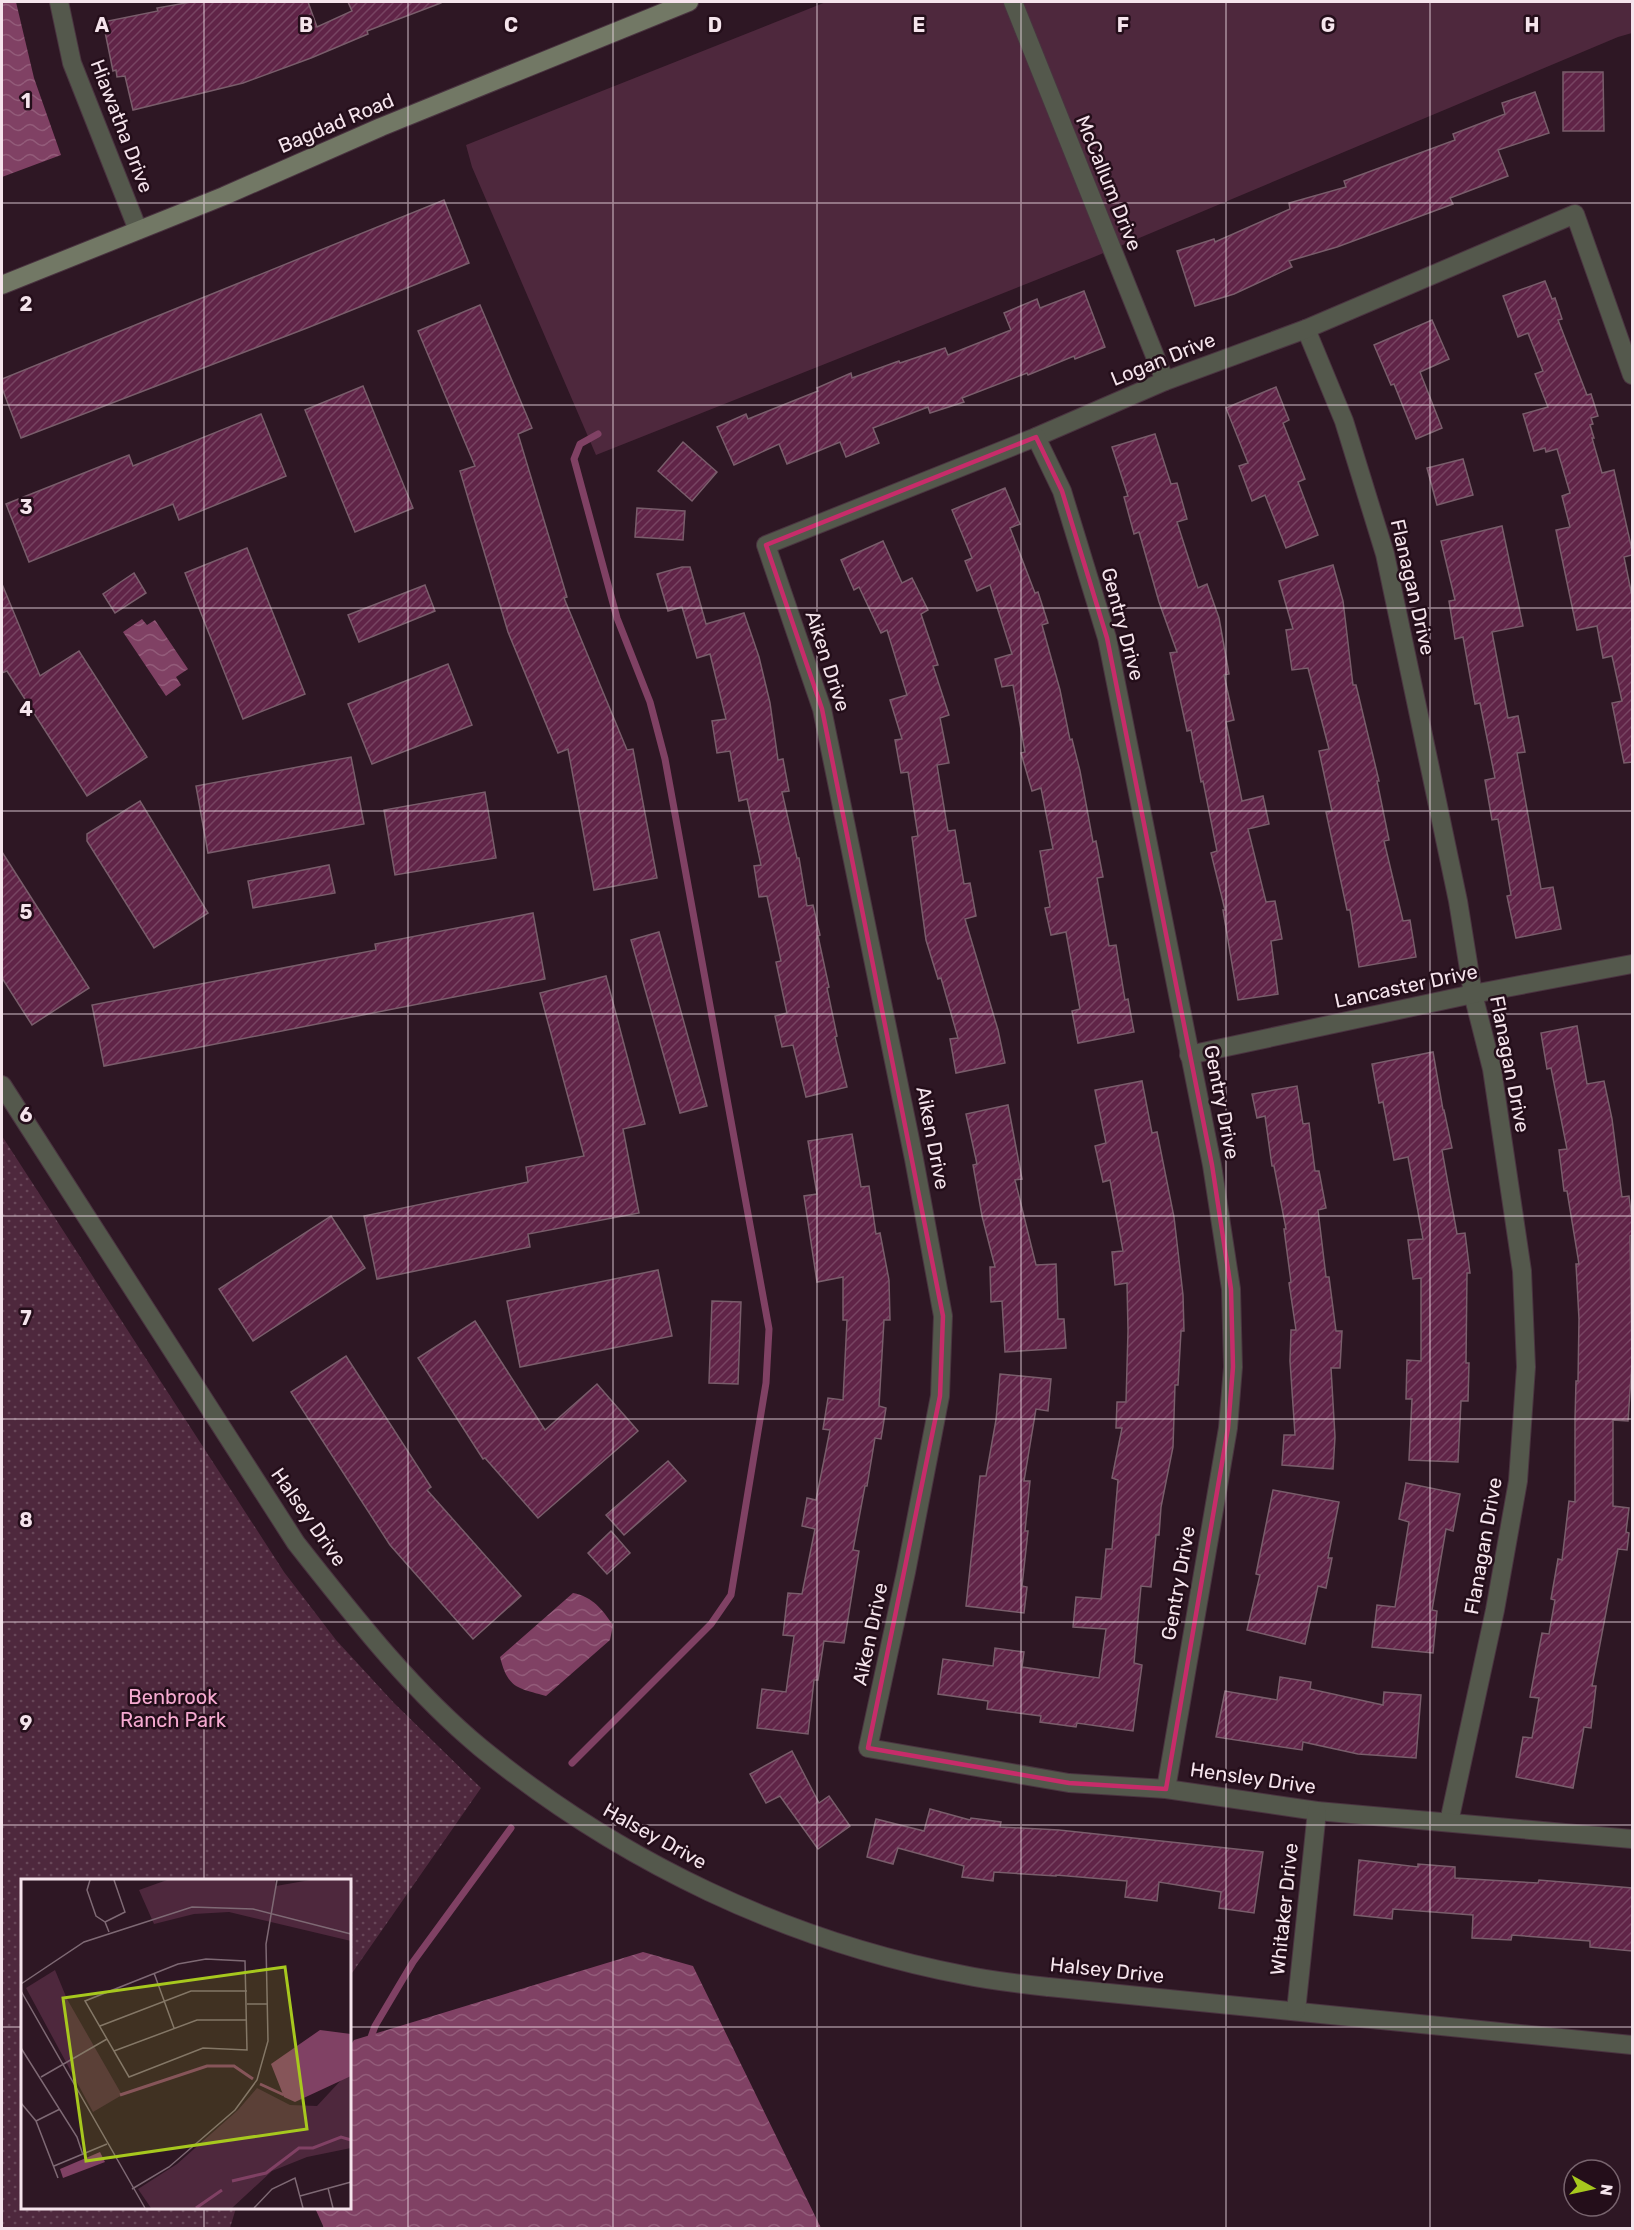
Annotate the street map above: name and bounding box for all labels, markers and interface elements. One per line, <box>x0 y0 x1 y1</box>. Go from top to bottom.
text: A <box>95 13 110 37</box>
text: B <box>299 13 313 37</box>
text: C <box>504 13 518 37</box>
text: D <box>708 13 722 37</box>
text: E <box>913 13 925 37</box>
text: F <box>1117 13 1129 37</box>
text: G <box>1321 13 1335 37</box>
text: H <box>1525 13 1539 37</box>
street label: Hiawatha Drive <box>86 56 158 196</box>
street label: Bagdad Road <box>274 88 398 158</box>
text: 1 <box>21 89 31 113</box>
street label: McCallum Drive <box>1071 112 1147 254</box>
text: 2 <box>20 292 33 316</box>
street label: Logan Drive <box>1107 327 1219 391</box>
text: 3 <box>19 495 33 519</box>
street label: Flanagan Drive <box>1386 517 1440 657</box>
street label: Gentry Drive <box>1096 565 1150 683</box>
street label: Aiken Drive <box>800 608 856 714</box>
text: 4 <box>19 697 33 721</box>
text: 5 <box>20 900 33 924</box>
street label: Lancaster Drive <box>1332 959 1480 1013</box>
street label: Flanagan Drive <box>1485 994 1535 1134</box>
street label: Gentry Drive <box>1199 1043 1245 1161</box>
street label: Aiken Drive <box>911 1084 955 1192</box>
text: 6 <box>19 1103 33 1127</box>
text: 7 <box>20 1306 32 1330</box>
street label: Halsey Drive <box>266 1463 352 1571</box>
street label: Flanagan Drive <box>1459 1476 1507 1616</box>
text: 8 <box>19 1508 33 1532</box>
street label: Gentry Drive <box>1156 1524 1200 1642</box>
street label: Aiken Drive <box>847 1580 893 1688</box>
park label: Benbrook Ranch Park <box>120 1685 227 1732</box>
text: 9 <box>20 1711 33 1735</box>
street label: Hensley Drive <box>1188 1757 1318 1799</box>
street label: Halsey Drive <box>599 1798 711 1874</box>
street label: Whitaker Drive <box>1265 1842 1303 1976</box>
inset map <box>21 1879 351 2209</box>
street label: Halsey Drive <box>1049 1952 1165 1988</box>
north arrow <box>1562 2158 1622 2218</box>
text: N <box>1596 2183 1617 2197</box>

